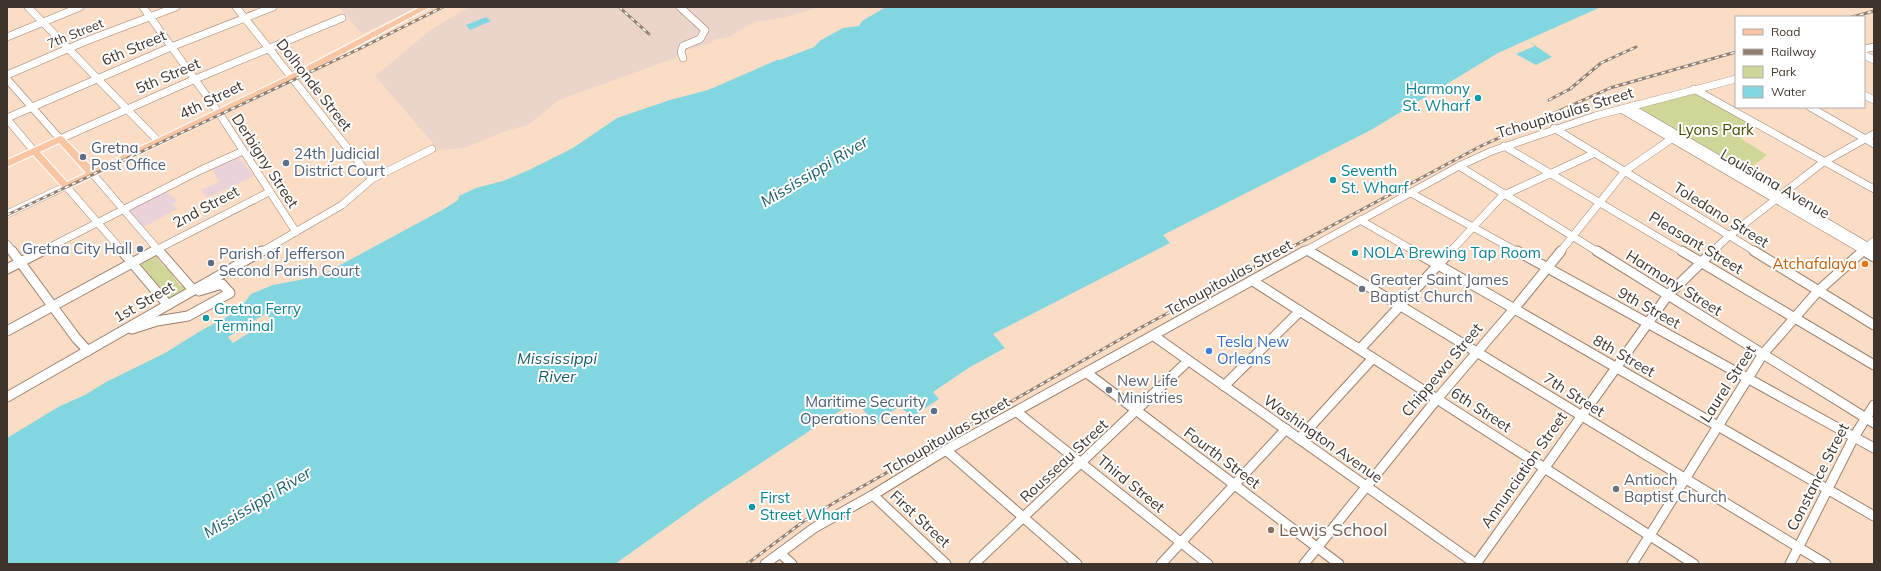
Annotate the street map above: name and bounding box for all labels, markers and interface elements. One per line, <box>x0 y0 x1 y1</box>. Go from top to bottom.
street label: 7th Street <box>45 14 106 52</box>
legend <box>1735 16 1865 108</box>
text: Road <box>1771 24 1800 39</box>
street label: 6th Street <box>99 25 169 70</box>
street label: Dolhonde Street <box>272 35 356 135</box>
text: Railway <box>1771 44 1817 59</box>
street label: 5th Street <box>133 53 203 98</box>
text: Park <box>1771 64 1797 79</box>
street label: 4th Street <box>176 76 246 123</box>
place label: Harmony St. Wharf <box>1403 79 1471 115</box>
street label: Tchoupitoulas Street <box>1494 83 1635 142</box>
text: Water <box>1771 84 1807 99</box>
marker: Harmony St. Wharf <box>1473 93 1483 103</box>
street label: Derbigny Street <box>228 110 303 211</box>
park label: Lyons Park <box>1678 120 1754 139</box>
water label: Mississippi River <box>757 130 872 211</box>
place label: Gretna Post Office <box>91 138 166 174</box>
place label: 24th Judicial District Court <box>294 144 385 180</box>
street label: Louisiana Avenue <box>1717 145 1833 223</box>
marker: Gretna Post Office <box>78 152 88 162</box>
marker: 24th Judicial District Court <box>281 158 291 168</box>
place label: Seventh St. Wharf <box>1341 161 1409 197</box>
marker: Seventh St. Wharf <box>1328 175 1338 185</box>
street label: Toledano Street <box>1670 178 1773 252</box>
street label: 2nd Street <box>169 181 242 232</box>
street label: Pleasant Street <box>1646 207 1747 278</box>
street label: Tchoupitoulas Street <box>1162 235 1295 320</box>
place label: Gretna City Hall <box>22 239 132 258</box>
place label: NOLA Brewing Tap Room <box>1363 243 1541 262</box>
marker: Gretna City Hall <box>135 244 145 254</box>
place label: Parish of Jefferson Second Parish Court <box>219 244 360 280</box>
street label: Harmony Street <box>1623 245 1726 320</box>
marker: NOLA Brewing Tap Room <box>1350 248 1360 258</box>
place label: Atchafalaya <box>1772 254 1857 273</box>
marker: Parish of Jefferson Second Parish Court <box>206 258 216 268</box>
marker: Atchafalaya <box>1860 259 1870 269</box>
place label: Greater Saint James Baptist Church <box>1370 270 1509 306</box>
street label: 1st Street <box>110 277 178 327</box>
street label: 9th Street <box>1615 283 1684 332</box>
marker: Greater Saint James Baptist Church <box>1357 284 1367 294</box>
place label: Gretna Ferry Terminal <box>214 299 301 335</box>
marker: Gretna Ferry Terminal <box>201 313 211 323</box>
street label: Chippewa Street <box>1397 319 1486 420</box>
street label: 8th Street <box>1590 330 1659 381</box>
place label: Tesla New Orleans <box>1217 332 1289 368</box>
street label: Laurel Street <box>1696 342 1760 426</box>
marker: Tesla New Orleans <box>1204 346 1214 356</box>
water label: Mississippi River <box>517 348 597 386</box>
street label: 7th Street <box>1540 368 1608 421</box>
place label: New Life Ministries <box>1117 371 1183 407</box>
street label: 6th Street <box>1447 383 1515 436</box>
marker: New Life Ministries <box>1104 385 1114 395</box>
street label: Washington Avenue <box>1260 390 1387 487</box>
place label: Maritime Security Operations Center <box>800 392 927 428</box>
street label: Tchoupitoulas Street <box>881 392 1013 479</box>
marker: Maritime Security Operations Center <box>929 406 939 416</box>
street label: Annunciation Street <box>1476 408 1571 532</box>
street label: Rousseau Street <box>1016 415 1112 506</box>
street label: Constance Street <box>1782 420 1853 534</box>
street label: Fourth Street <box>1180 423 1264 492</box>
street label: Third Street <box>1094 451 1169 517</box>
water label: Mississippi River <box>200 461 315 542</box>
place label: Antioch Baptist Church <box>1624 470 1727 506</box>
marker: Antioch Baptist Church <box>1611 484 1621 494</box>
street label: First Street <box>886 486 954 551</box>
place label: First Street Wharf <box>760 488 852 524</box>
marker: First Street Wharf <box>747 502 757 512</box>
place label: Lewis School <box>1279 518 1387 541</box>
marker: Lewis School <box>1266 525 1276 535</box>

